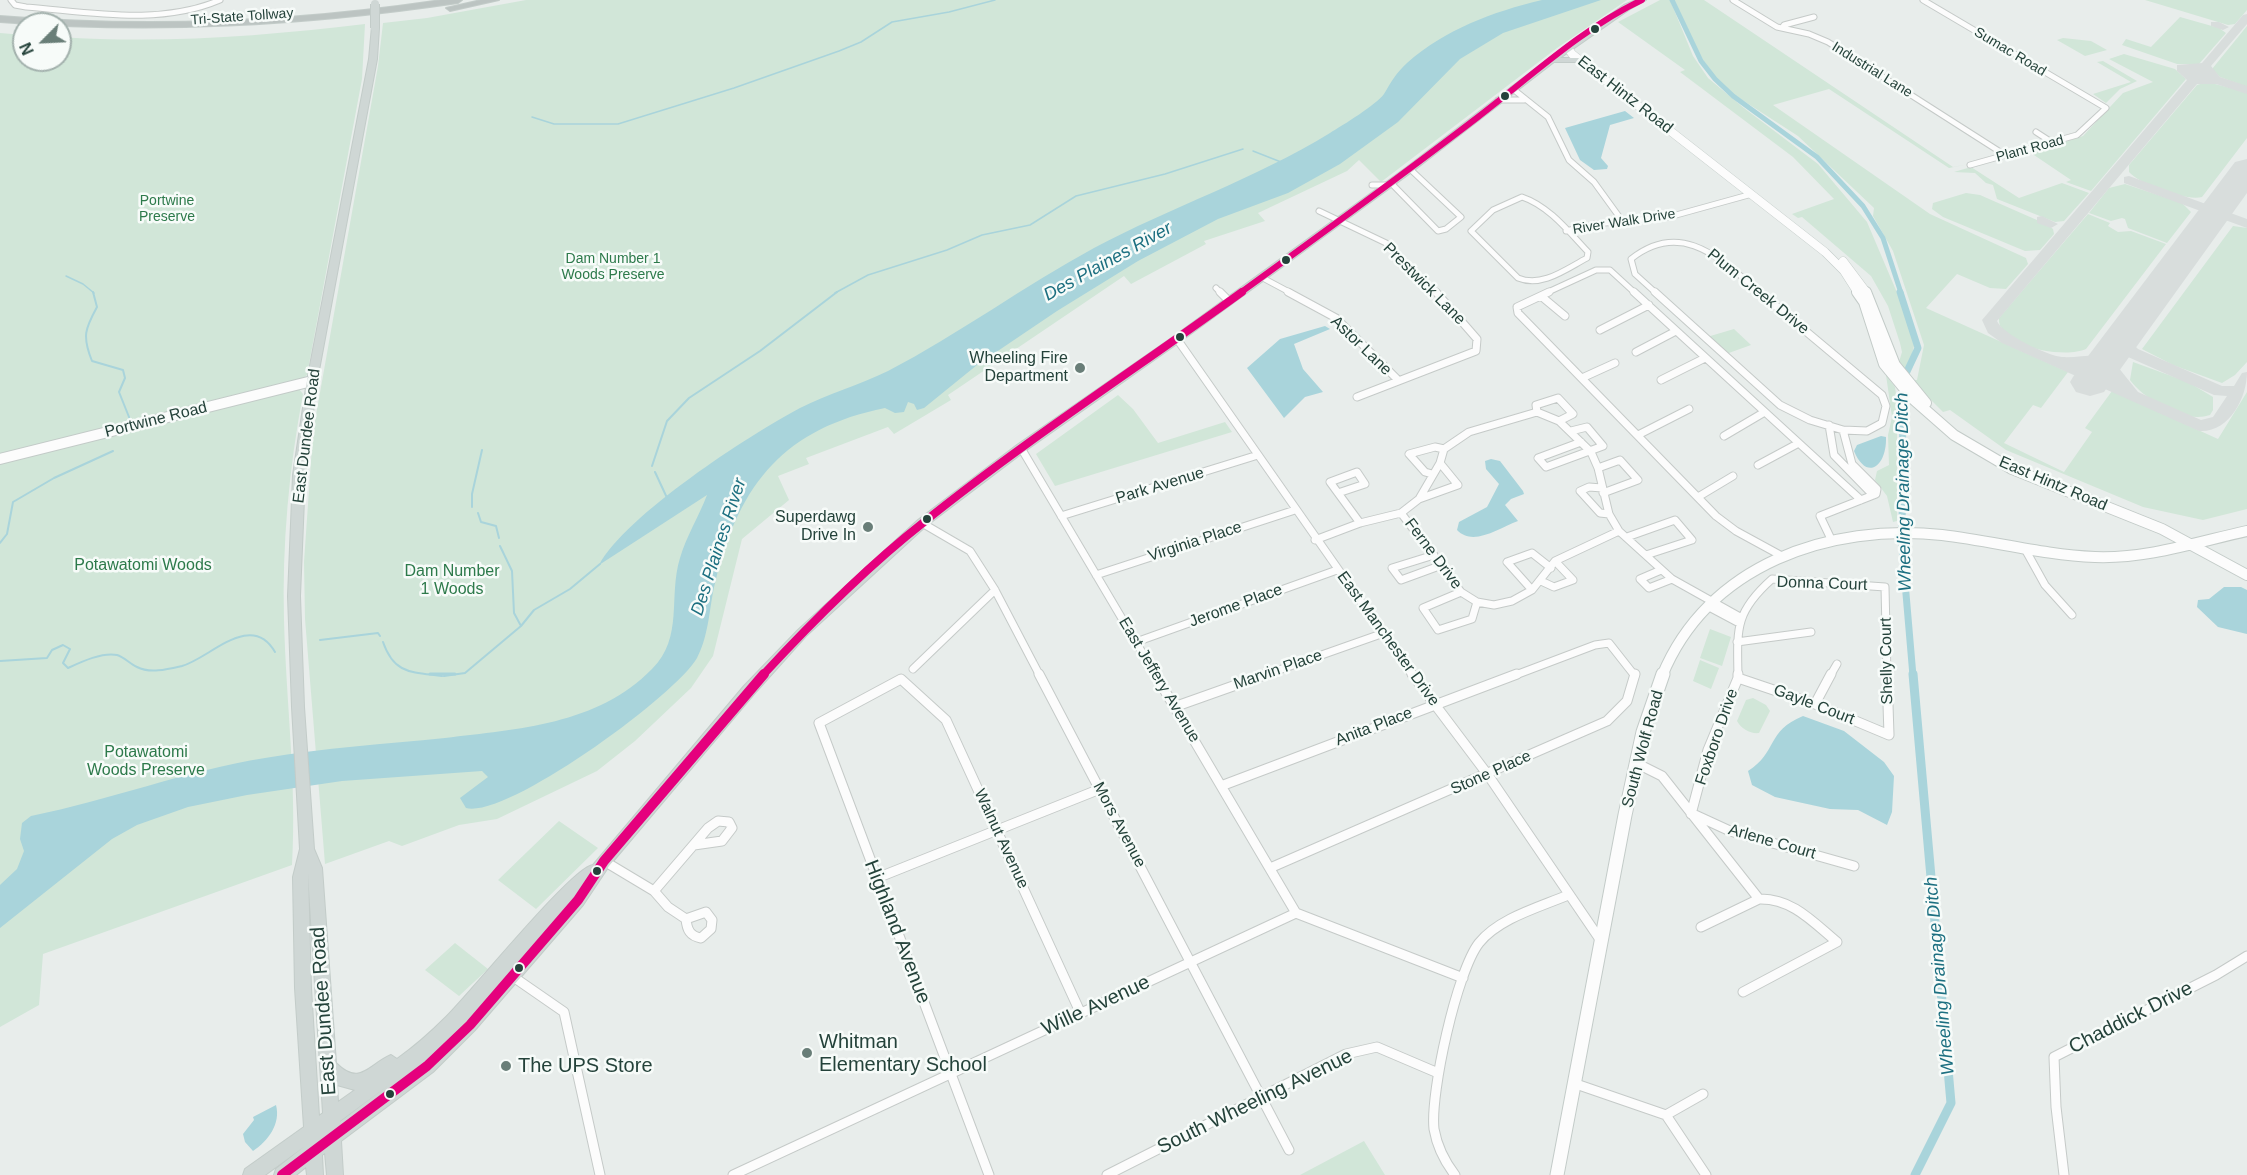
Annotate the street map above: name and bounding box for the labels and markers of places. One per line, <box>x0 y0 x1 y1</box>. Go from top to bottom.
unlabelled marker <box>1589 23 1601 35</box>
unlabelled marker <box>1499 90 1511 102</box>
unlabelled marker <box>1280 254 1292 266</box>
unlabelled marker <box>1174 331 1186 343</box>
place label: Wheeling Fire Department <box>969 349 1068 387</box>
marker: Wheeling Fire Department <box>1073 361 1087 375</box>
place label: Superdawg Drive In <box>775 508 856 546</box>
unlabelled marker <box>921 513 933 525</box>
marker: Superdawg Drive In <box>861 520 875 534</box>
unlabelled marker <box>591 865 603 877</box>
unlabelled marker <box>513 962 525 974</box>
place label: Whitman Elementary School <box>819 1030 987 1077</box>
marker: Whitman Elementary School <box>800 1046 814 1060</box>
place label: The UPS Store <box>518 1054 653 1078</box>
marker: The UPS Store <box>499 1059 513 1073</box>
unlabelled marker <box>384 1088 396 1100</box>

